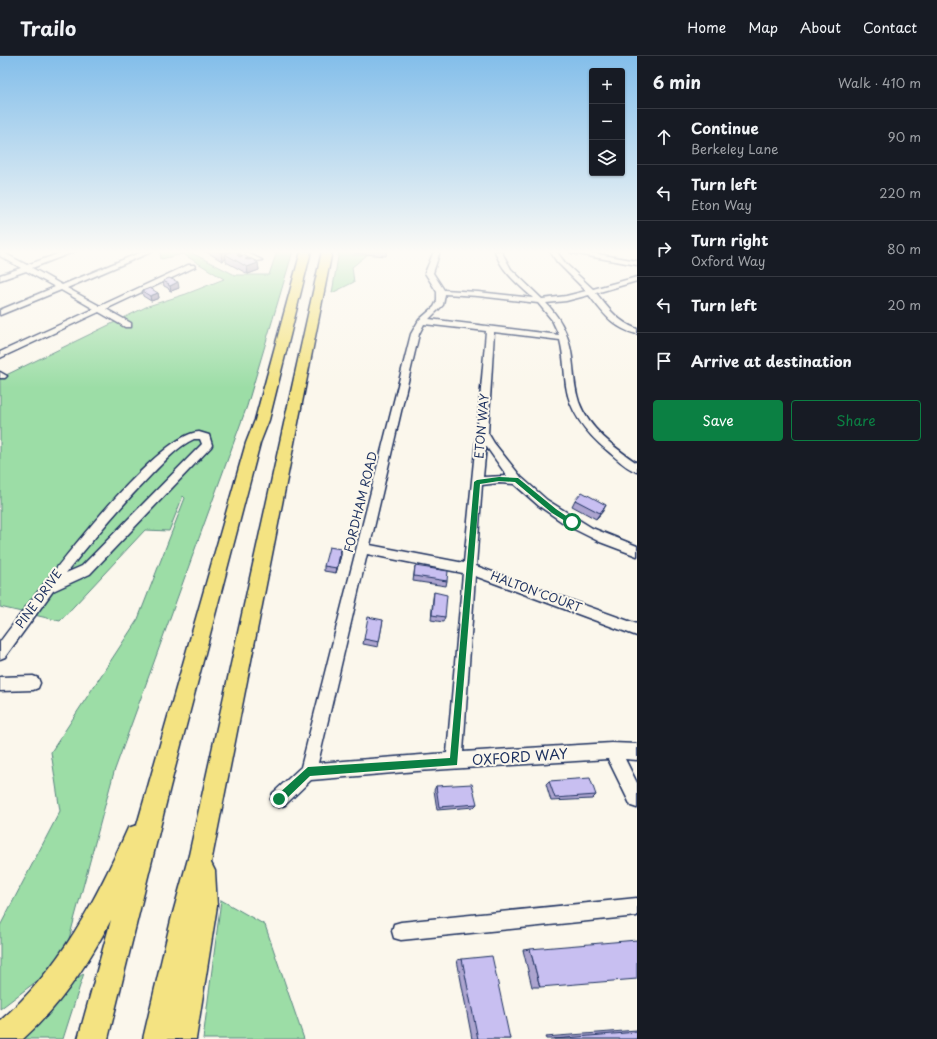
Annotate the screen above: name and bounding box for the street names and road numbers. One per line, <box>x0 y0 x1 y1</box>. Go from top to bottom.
street label: ETON WAY <box>469 392 493 459</box>
street label: FORDHAM ROAD <box>339 449 381 554</box>
street label: PINE DRIVE <box>11 565 66 632</box>
street label: HALTON COURT <box>488 566 585 616</box>
street label: OXFORD WAY <box>471 743 569 770</box>

